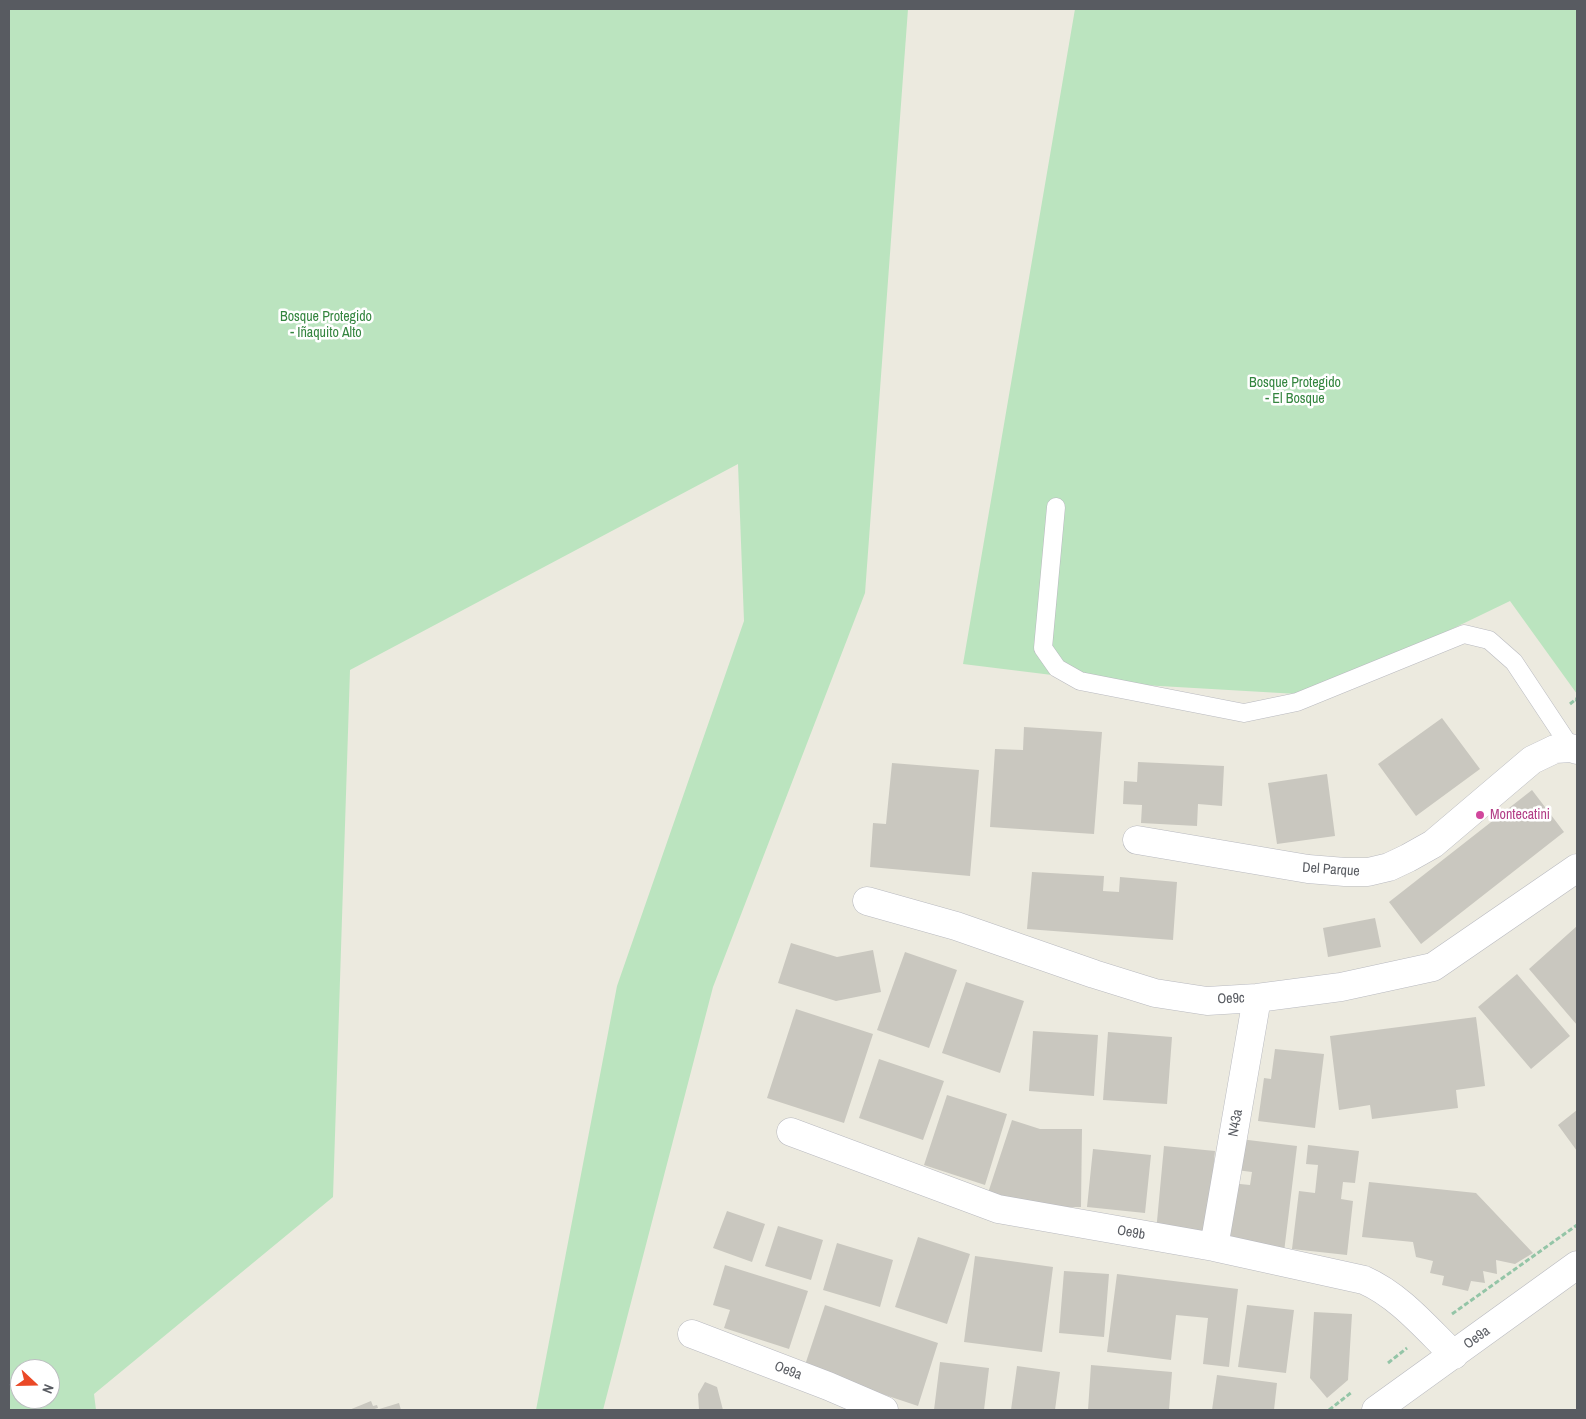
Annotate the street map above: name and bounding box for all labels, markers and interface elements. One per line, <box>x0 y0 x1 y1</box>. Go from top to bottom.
park label: Bosque Protegido - Iñaquito Alto <box>280 309 372 342</box>
park label: Bosque Protegido - El Bosque <box>1249 375 1341 408</box>
place label: Montecatini <box>1490 807 1550 823</box>
marker: Montecatini <box>1474 809 1486 821</box>
street label: Del Parque <box>1302 860 1360 880</box>
street label: Oe9c <box>1217 990 1245 1008</box>
street label: N43a <box>1225 1108 1247 1138</box>
street label: Oe9b <box>1116 1222 1146 1244</box>
street label: Oe9a <box>1461 1323 1493 1353</box>
street label: Oe9a <box>772 1358 804 1384</box>
north arrow <box>10 1359 60 1409</box>
text: N <box>38 1382 58 1396</box>

